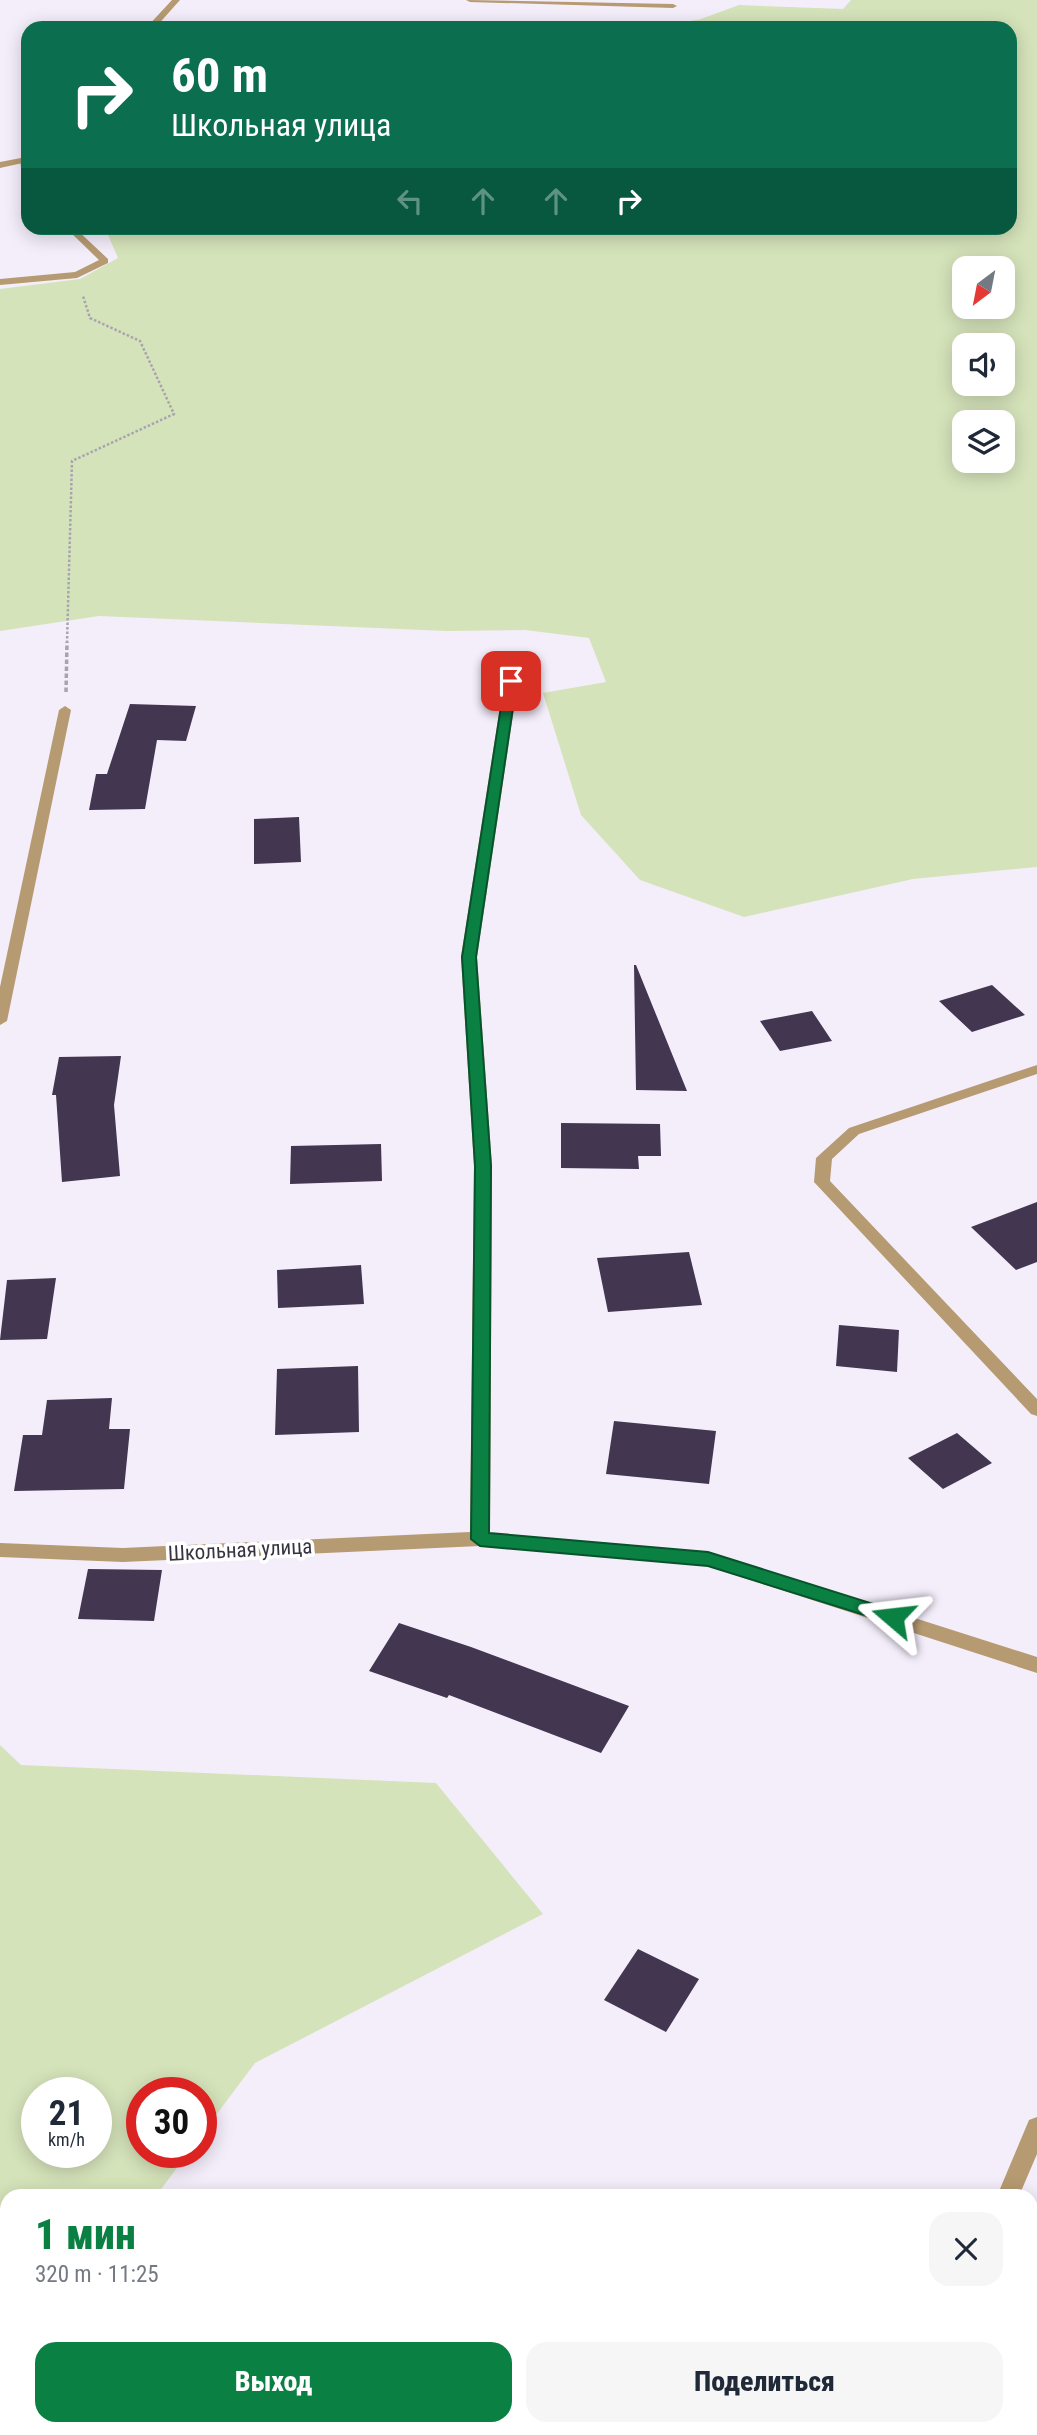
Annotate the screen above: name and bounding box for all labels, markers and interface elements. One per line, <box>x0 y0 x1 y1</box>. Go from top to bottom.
text: 60 m <box>171 47 268 104</box>
icon: right <box>56 49 147 140</box>
text: Школьная улица <box>171 106 391 144</box>
icon: left <box>391 182 429 220</box>
icon: ahead <box>464 182 502 220</box>
icon: ahead <box>537 182 575 220</box>
icon: right <box>610 182 648 220</box>
north arrow <box>952 256 1015 318</box>
map controls <box>952 256 1015 473</box>
button: sound <box>952 333 1015 396</box>
button: layers <box>952 410 1015 473</box>
pin <box>481 651 541 711</box>
icon: arrive <box>492 662 530 700</box>
street label: Школьная улица <box>167 1534 313 1566</box>
position arrow <box>856 1580 930 1654</box>
speed limit sign: 30 <box>126 2077 217 2168</box>
text: 21 <box>49 2093 84 2134</box>
text: km/h <box>48 2129 85 2150</box>
text: 1 мин <box>35 2210 136 2259</box>
button: close <box>929 2212 1003 2286</box>
text: 320 m · 11:25 <box>35 2261 159 2288</box>
button: Выход <box>35 2342 512 2422</box>
button: Поделиться <box>526 2342 1003 2422</box>

